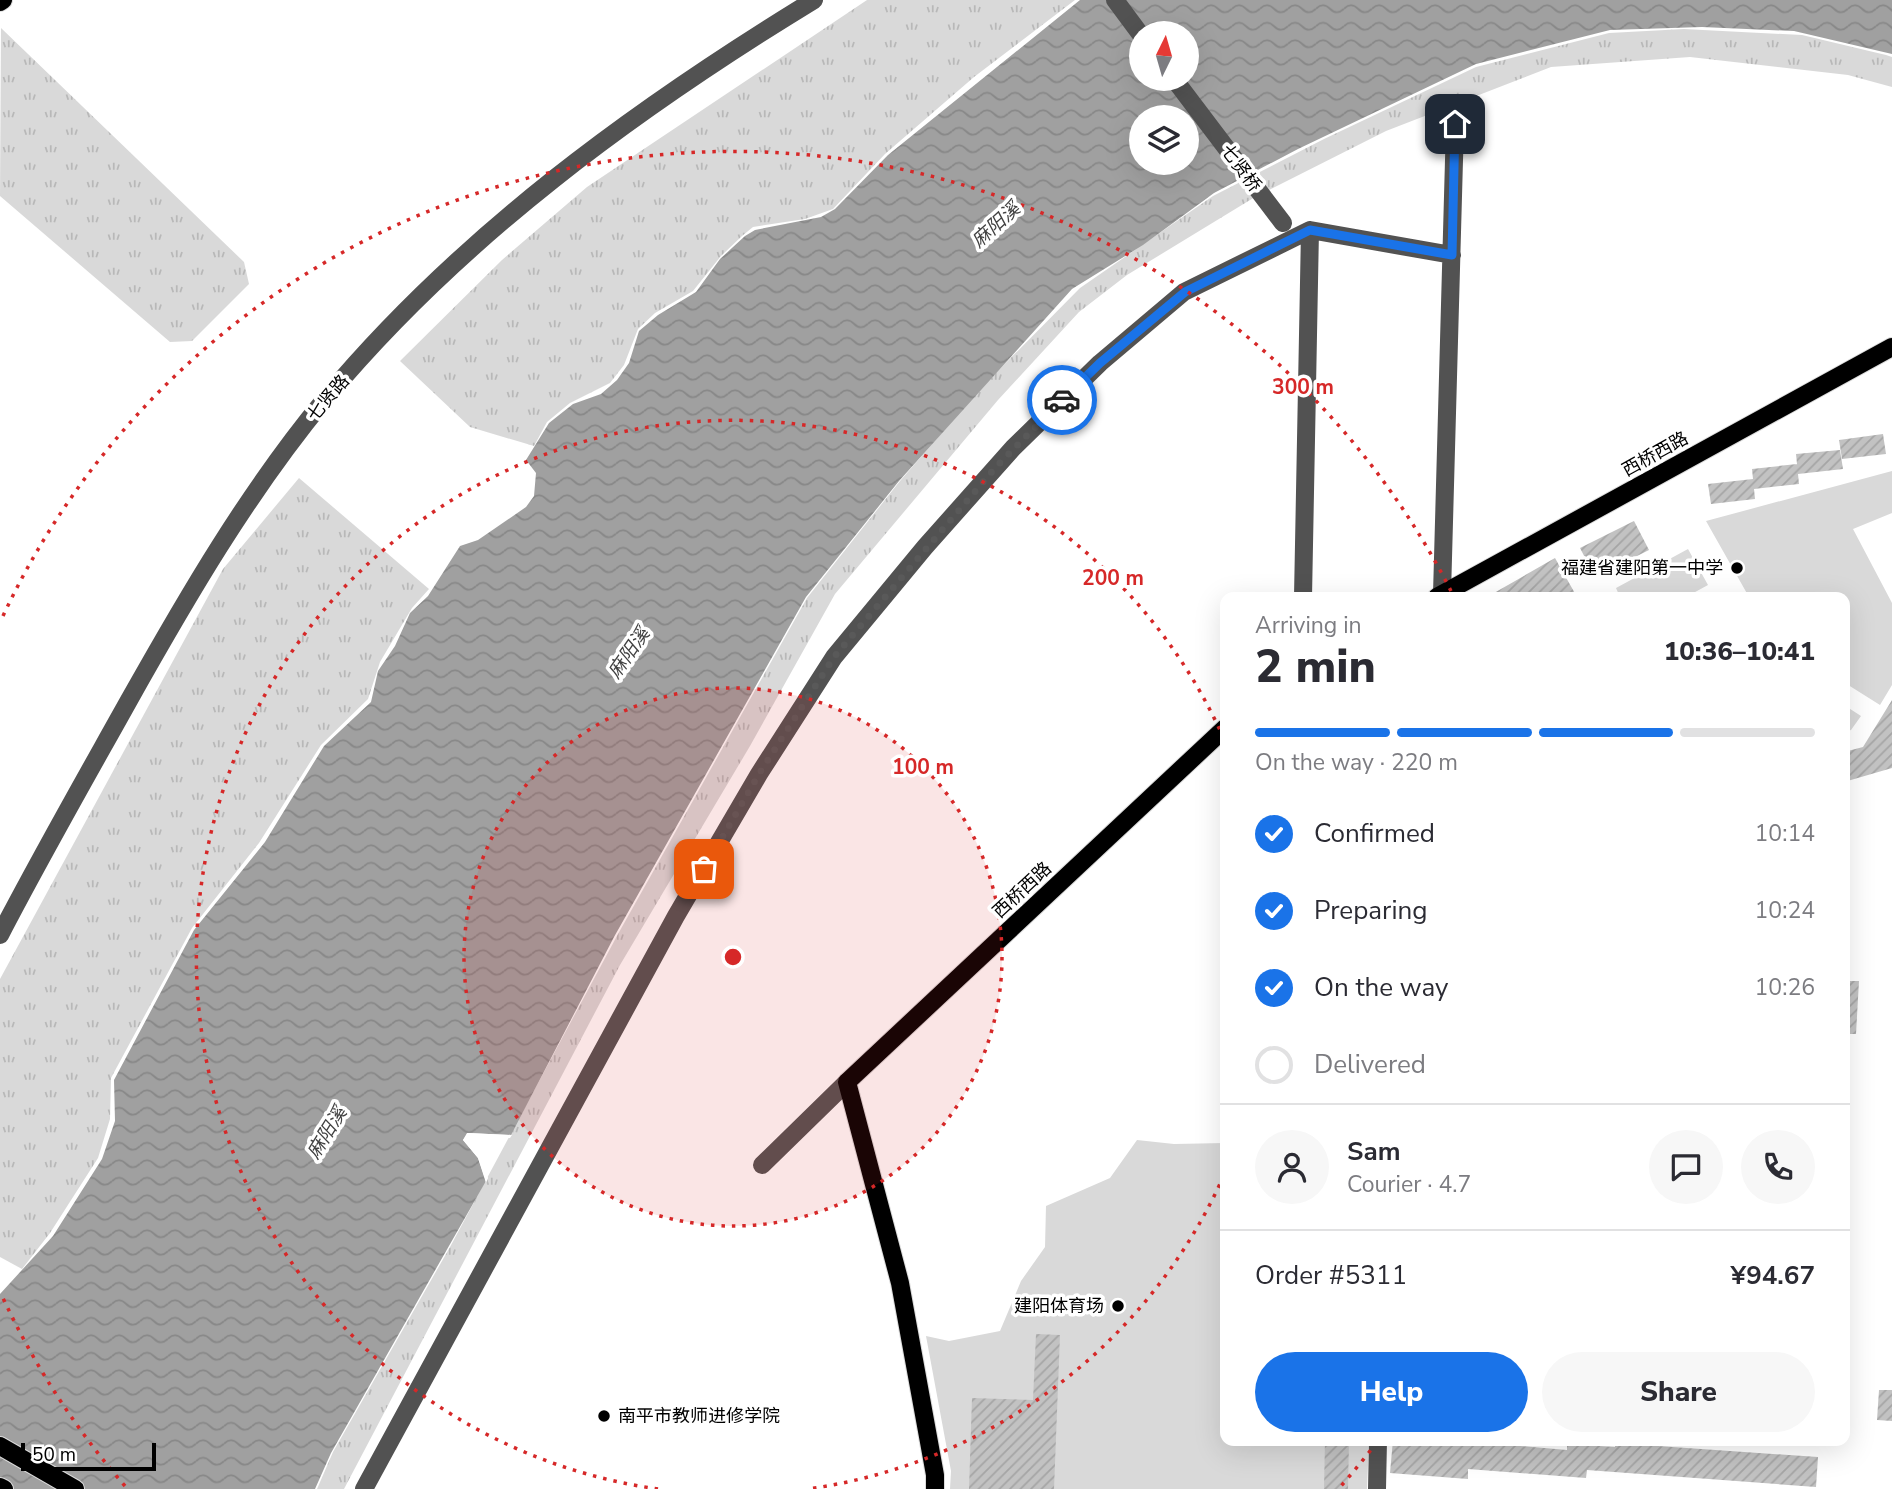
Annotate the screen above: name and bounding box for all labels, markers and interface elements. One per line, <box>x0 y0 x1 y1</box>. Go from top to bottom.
north arrow <box>1129 21 1199 91</box>
map controls <box>1129 21 1199 175</box>
pin <box>1425 94 1485 154</box>
button: layers <box>1129 105 1199 175</box>
icon: home <box>1436 105 1474 143</box>
street label: 七贤桥 <box>1215 139 1267 197</box>
water label: 麻阳溪 <box>966 195 1027 254</box>
courier <box>1027 365 1097 435</box>
street label: 七贤路 <box>301 370 355 426</box>
text: 300 m <box>1272 373 1334 401</box>
icon: car <box>1043 381 1081 419</box>
street label: 西桥西路 <box>1618 426 1692 482</box>
place label: 福建省建阳第一中学 <box>1561 556 1723 580</box>
marker: 福建省建阳第一中学 <box>1729 560 1745 576</box>
text: 200 m <box>1082 564 1144 592</box>
text: Arriving in <box>1255 610 1362 641</box>
water label: 麻阳溪 <box>602 621 657 684</box>
text: 10:36–10:41 <box>1664 634 1815 669</box>
text: 2 min <box>1255 635 1376 698</box>
text: On the way · 220 m <box>1255 747 1458 778</box>
text: 100 m <box>892 753 954 781</box>
icon: check <box>1255 815 1293 853</box>
text: Confirmed <box>1314 816 1435 851</box>
text: 10:14 <box>1755 818 1815 849</box>
pin <box>674 839 734 899</box>
icon: bag <box>685 850 723 888</box>
street label: 西桥西路 <box>987 857 1057 923</box>
icon: check <box>1255 892 1293 930</box>
text: Preparing <box>1314 893 1427 928</box>
text: 10:24 <box>1755 895 1815 926</box>
centre of rings <box>721 945 745 969</box>
icon: check <box>1255 969 1293 1007</box>
text: On the way <box>1314 970 1448 1005</box>
text: 10:26 <box>1755 972 1815 1003</box>
text: Delivered <box>1314 1047 1426 1082</box>
water label: 麻阳溪 <box>301 1100 354 1164</box>
button: person <box>1255 1130 1329 1204</box>
button: chat <box>1649 1130 1723 1204</box>
button: phone <box>1741 1130 1815 1204</box>
text: Sam <box>1347 1134 1400 1169</box>
text: Courier · 4.7 <box>1347 1169 1471 1200</box>
text: Order #5311 <box>1255 1258 1407 1293</box>
text: ¥94.67 <box>1731 1258 1815 1293</box>
place label: 建阳体育场 <box>1014 1294 1104 1318</box>
marker: 建阳体育场 <box>1110 1298 1126 1314</box>
button: Help <box>1255 1352 1528 1432</box>
button: Share <box>1542 1352 1815 1432</box>
place label: 南平市教师进修学院 <box>618 1404 780 1428</box>
marker: 南平市教师进修学院 <box>596 1408 612 1424</box>
scale bar <box>21 1440 156 1472</box>
text: 50 m <box>32 1442 76 1468</box>

